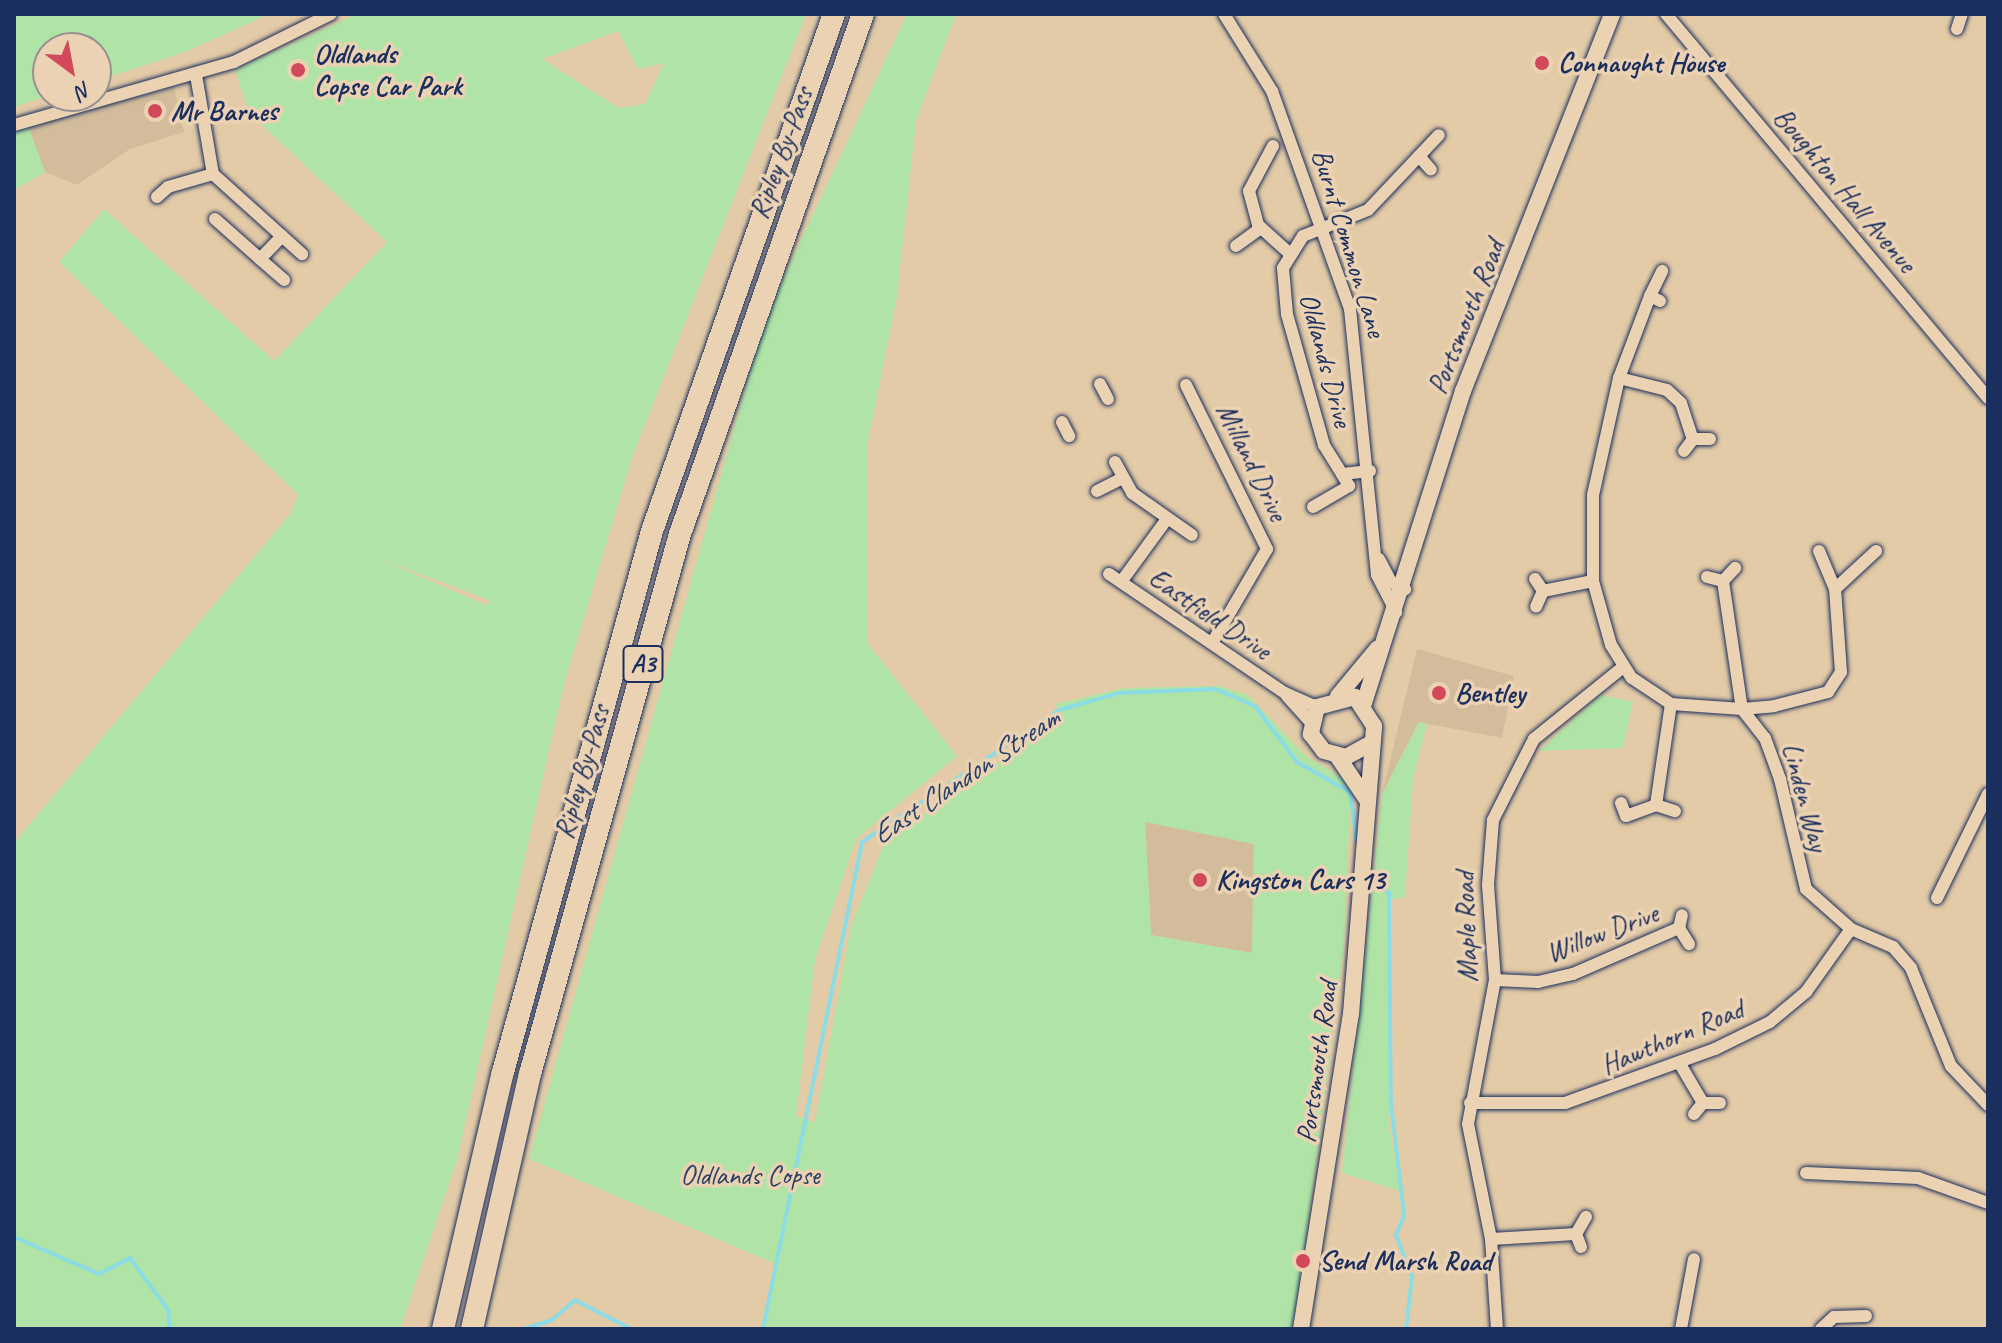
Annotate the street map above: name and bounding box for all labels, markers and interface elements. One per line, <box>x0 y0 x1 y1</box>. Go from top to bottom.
north arrow <box>32 32 112 112</box>
place label: Oldlands Copse Car Park <box>314 37 462 103</box>
place label: Connaught House <box>1558 46 1724 80</box>
marker: Connaught House <box>1533 54 1551 72</box>
marker: Oldlands Copse Car Park <box>289 61 307 79</box>
text: N <box>70 75 97 106</box>
street label: Ripley By-Pass <box>742 83 820 223</box>
place label: Mr Barnes <box>171 94 277 128</box>
street label: Boughton Hall Avenue <box>1766 101 1924 279</box>
marker: Mr Barnes <box>146 102 164 120</box>
street label: Burnt Common Lane <box>1304 145 1394 341</box>
street label: Portsmouth Road <box>1420 235 1512 399</box>
street label: Oldlands Drive <box>1292 289 1360 431</box>
street label: Milland Drive <box>1209 398 1295 526</box>
street label: Eastfield Drive <box>1142 561 1278 667</box>
road number: A3 <box>621 642 665 686</box>
place label: Bentley <box>1455 676 1525 710</box>
marker: Bentley <box>1430 684 1448 702</box>
water label: East Clandon Stream <box>864 700 1066 852</box>
street label: Ripley By-Pass <box>547 701 617 843</box>
street label: Linden Way <box>1774 739 1836 855</box>
place label: Kingston Cars 13 <box>1216 863 1386 897</box>
marker: Kingston Cars 13 <box>1191 871 1209 889</box>
street label: Maple Road <box>1447 871 1485 983</box>
street label: Willow Drive <box>1541 896 1663 970</box>
street label: Portsmouth Road <box>1289 979 1345 1145</box>
street label: Hawthorn Road <box>1596 992 1748 1082</box>
park label: Oldlands Copse <box>680 1158 820 1192</box>
place label: Send Marsh Road <box>1319 1244 1493 1278</box>
marker: Send Marsh Road <box>1294 1252 1312 1270</box>

